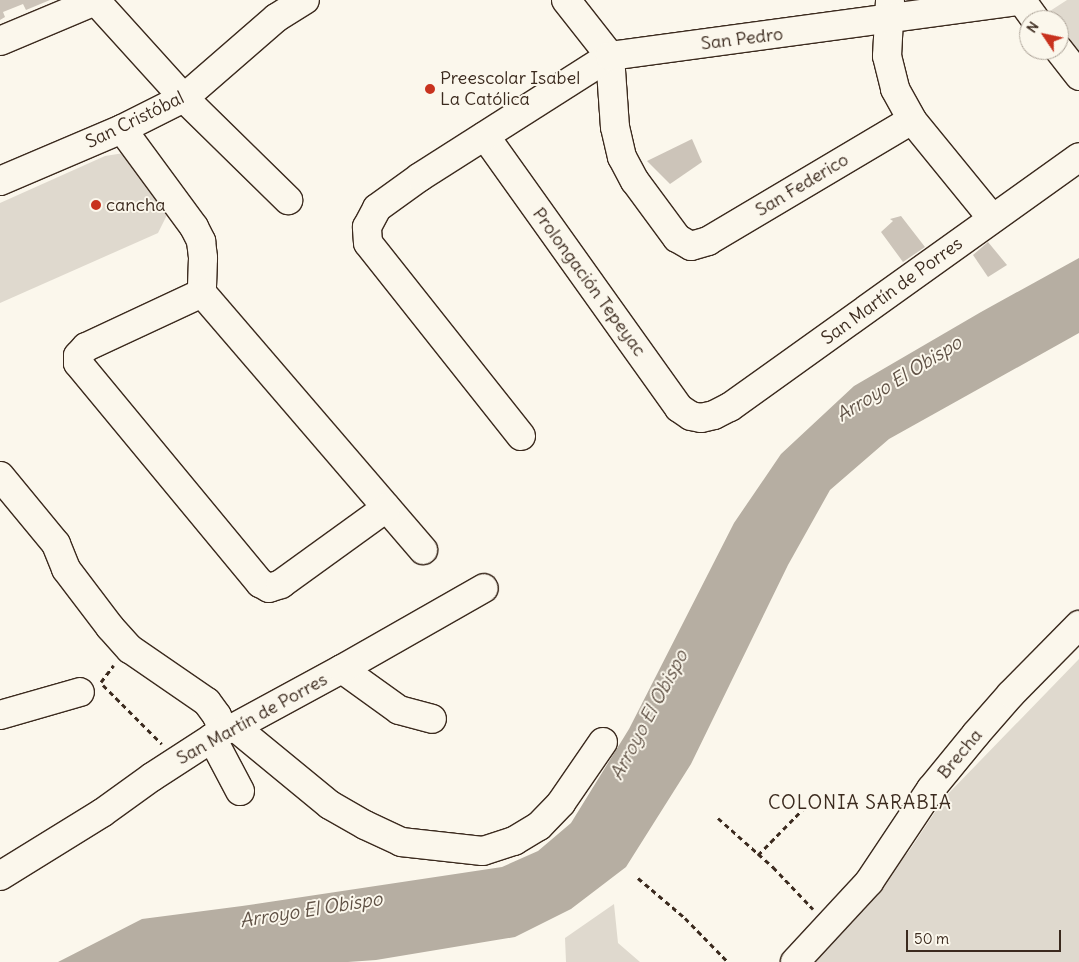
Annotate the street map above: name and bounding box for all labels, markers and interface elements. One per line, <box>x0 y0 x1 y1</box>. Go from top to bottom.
north arrow <box>1019 10 1069 60</box>
text: N <box>1022 18 1043 36</box>
street label: San Pedro <box>700 23 784 55</box>
place label: Preescolar Isabel La Católica <box>440 68 580 110</box>
marker: Preescolar Isabel La Católica <box>424 83 436 95</box>
street label: San Cristóbal <box>82 87 188 153</box>
street label: San Federico <box>752 149 852 221</box>
place label: cancha <box>106 194 166 216</box>
marker: cancha <box>90 199 102 211</box>
street label: Prolongación Tepeyac <box>528 204 650 360</box>
street label: San Martín de Porres <box>817 233 967 349</box>
water label: Arroyo El Obispo <box>832 331 966 427</box>
water label: Arroyo El Obispo <box>605 646 693 784</box>
street label: San Martín de Porres <box>173 669 331 769</box>
street label: Brecha <box>933 725 987 783</box>
district label: COLONIA SARABIA <box>766 792 954 814</box>
water label: Arroyo El Obispo <box>238 887 384 933</box>
scale bar <box>909 920 1064 952</box>
text: 50 m <box>914 929 949 948</box>

